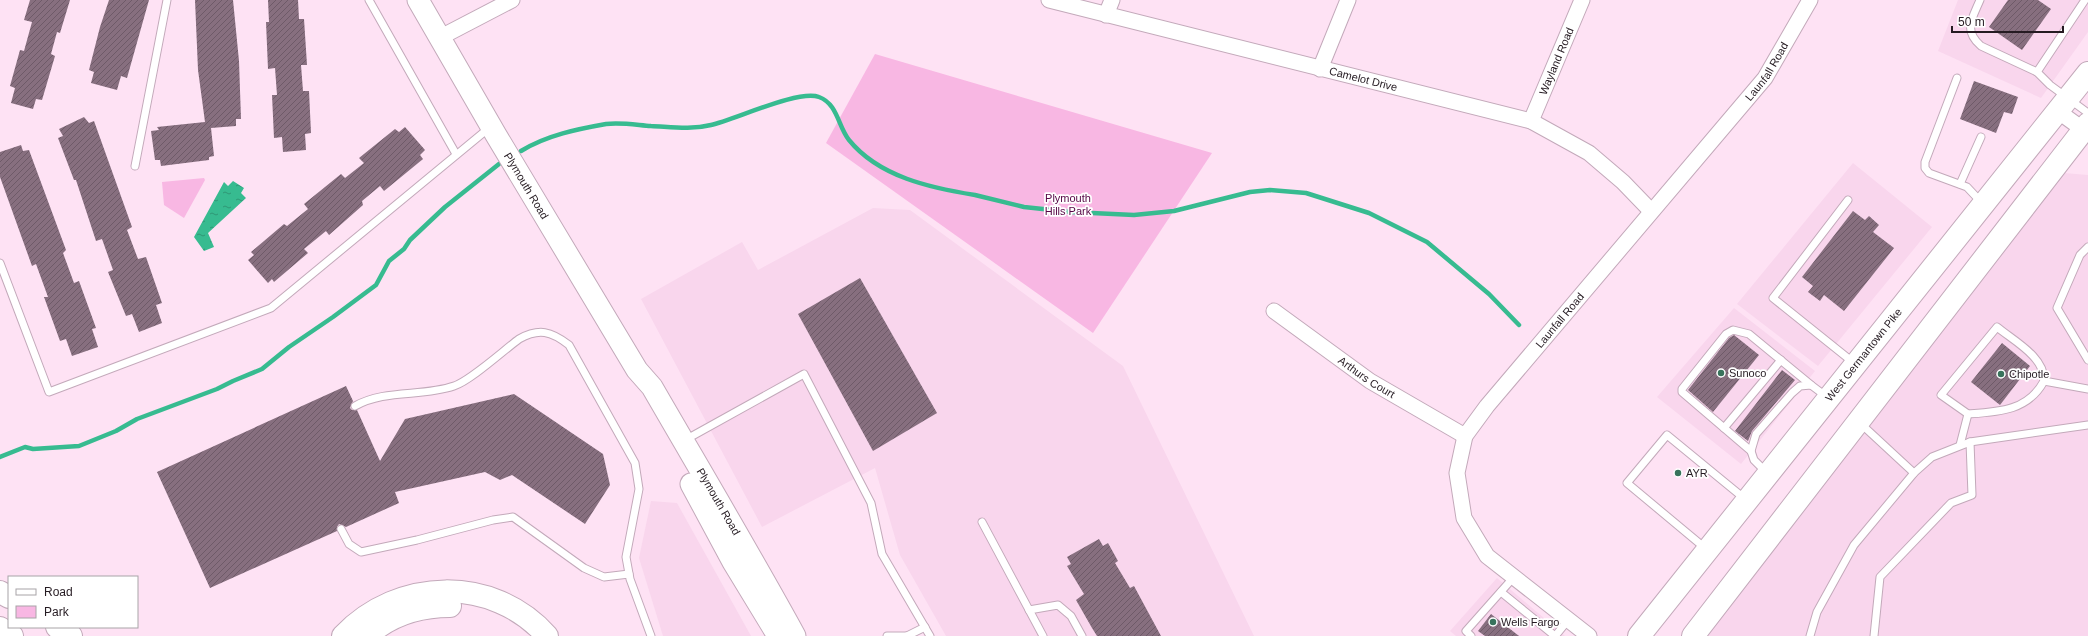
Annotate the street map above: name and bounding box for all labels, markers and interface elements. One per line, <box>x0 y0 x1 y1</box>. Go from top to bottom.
scale bar <box>1952 8 2063 34</box>
text: 50 m <box>1958 15 1985 29</box>
street label: Wayland Road <box>1537 26 1576 97</box>
street label: Launfall Road <box>1743 40 1790 103</box>
street label: Camelot Drive <box>1328 65 1399 93</box>
street label: Plymouth Road <box>502 150 551 221</box>
park label: Plymouth Hills Park <box>1045 192 1092 217</box>
street label: Launfall Road <box>1533 290 1586 350</box>
street label: West Germantown Pike <box>1823 306 1904 403</box>
street label: Arthurs Court <box>1336 354 1397 400</box>
place label: Sunoco <box>1729 367 1766 379</box>
marker: Sunoco <box>1716 368 1726 378</box>
place label: Chipotle <box>2009 368 2049 380</box>
marker: Chipotle <box>1996 369 2006 379</box>
street label: Plymouth Road <box>694 466 743 537</box>
place label: AYR <box>1686 467 1708 479</box>
marker: AYR <box>1673 468 1683 478</box>
legend <box>8 576 138 628</box>
text: Road <box>44 585 73 599</box>
text: Park <box>44 605 70 619</box>
place label: Wells Fargo <box>1501 616 1559 628</box>
marker: Wells Fargo <box>1488 617 1498 627</box>

